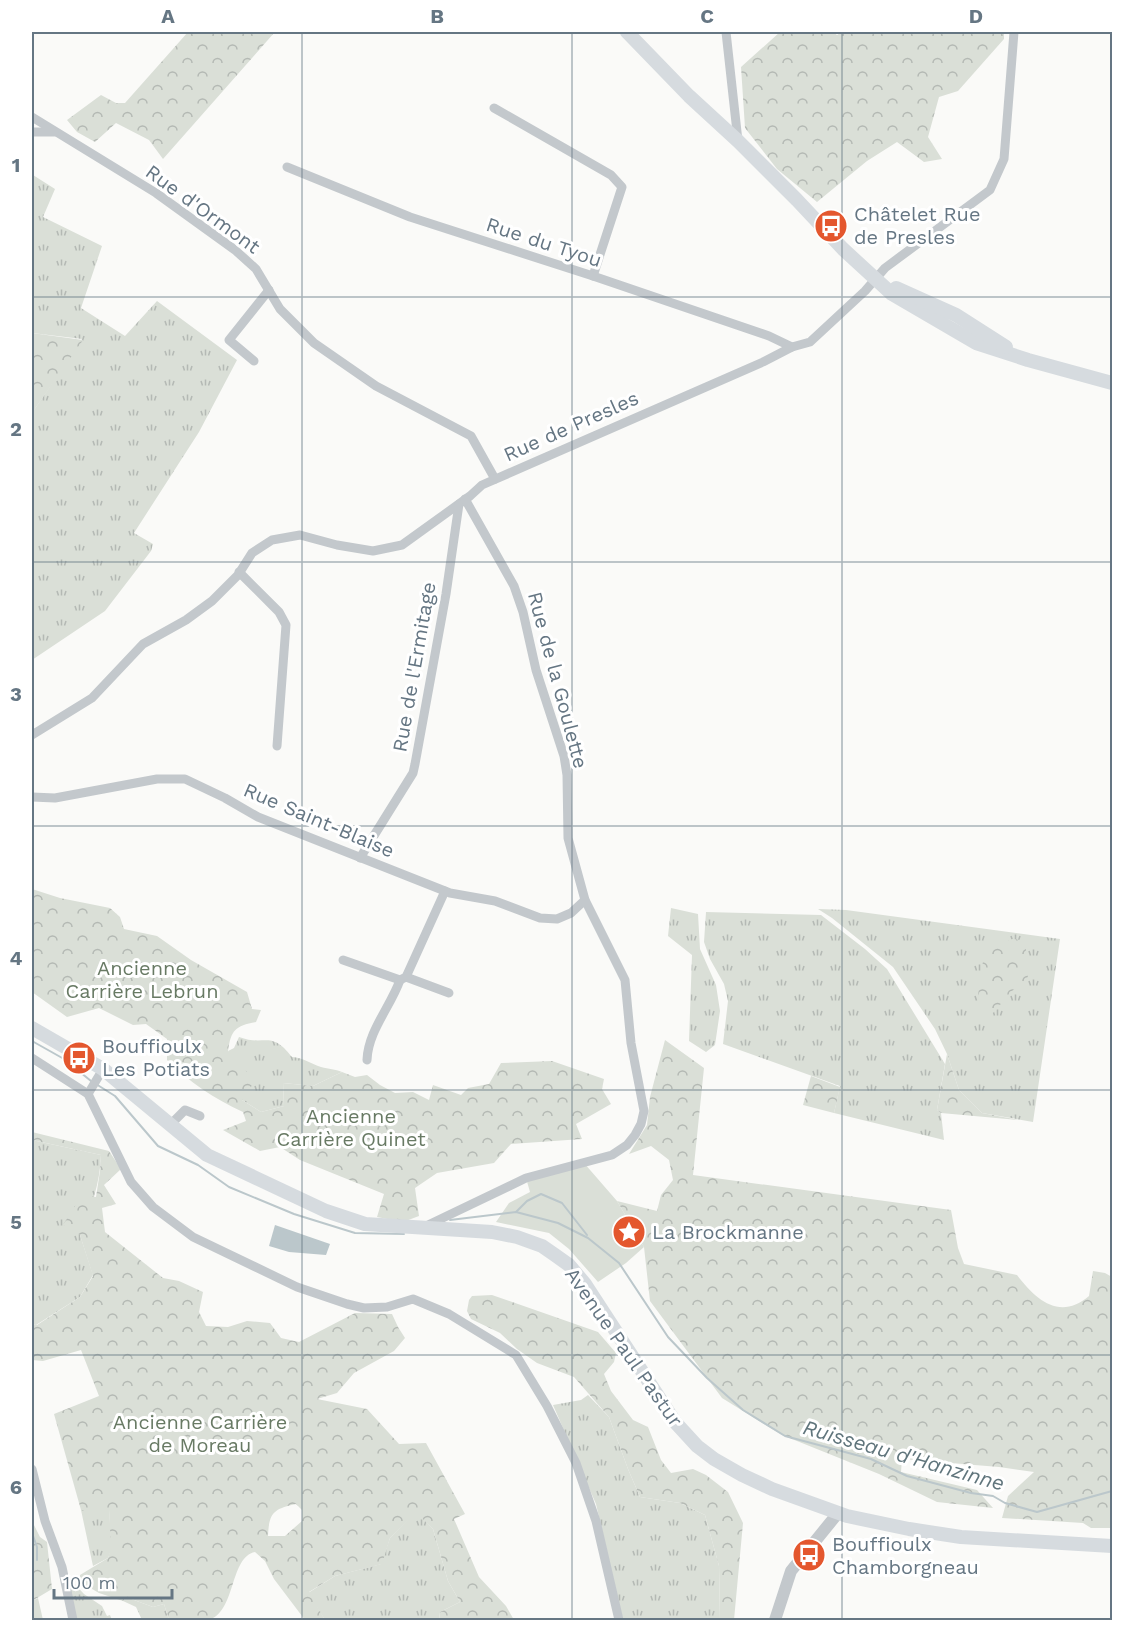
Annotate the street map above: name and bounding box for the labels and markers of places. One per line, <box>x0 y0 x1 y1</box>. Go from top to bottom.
place label: Châtelet Rue de Presles <box>854 202 980 249</box>
bus stop icon: Châtelet Rue de Presles <box>813 208 849 244</box>
place label: Bouffioulx Les Potiats <box>102 1034 210 1081</box>
bus stop icon: Bouffioulx Les Potiats <box>61 1040 97 1076</box>
place icon: La Brockmanne <box>611 1214 647 1250</box>
place label: La Brockmanne <box>652 1220 804 1244</box>
place label: Bouffioulx Chamborgneau <box>832 1532 979 1579</box>
bus stop icon: Bouffioulx Chamborgneau <box>791 1537 827 1573</box>

